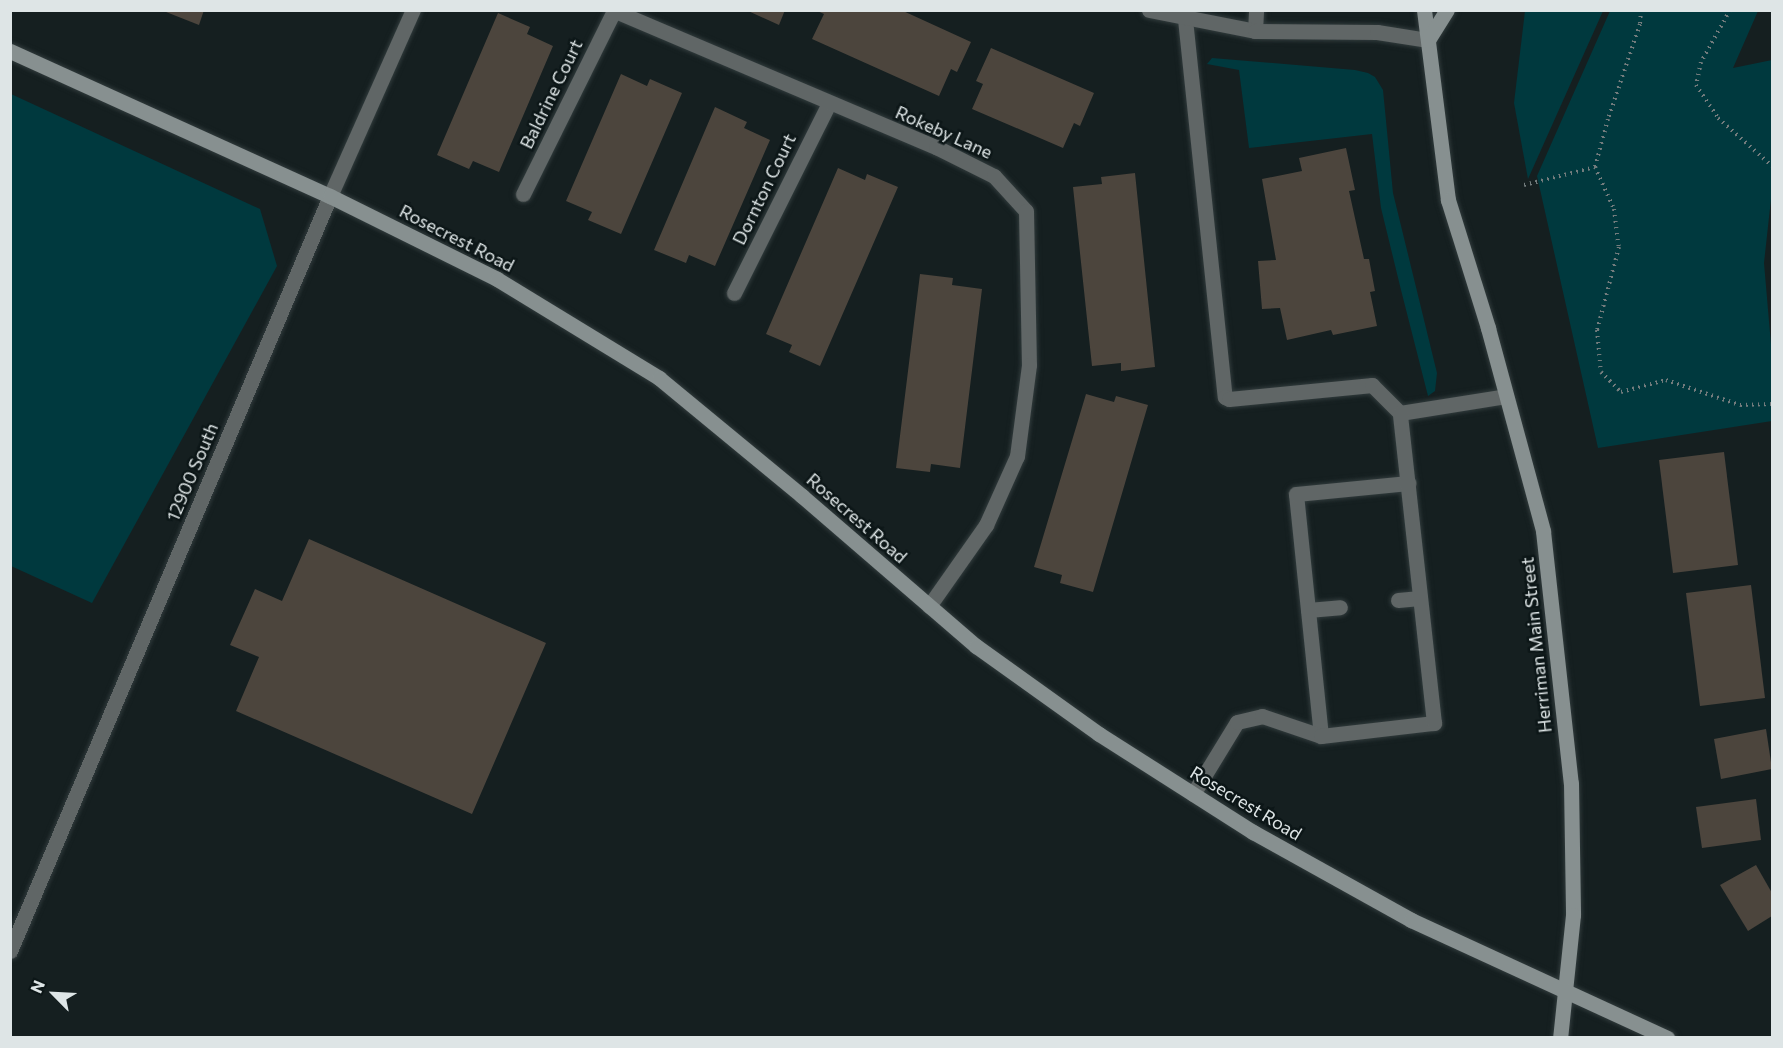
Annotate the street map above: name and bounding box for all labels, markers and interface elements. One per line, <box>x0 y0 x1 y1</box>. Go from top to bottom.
street label: Baldrine Court <box>515 36 587 152</box>
street label: Rokeby Lane <box>892 101 996 163</box>
street label: Dornton Court <box>728 130 800 248</box>
street label: Rosecrest Road <box>396 200 518 276</box>
street label: 12900 South <box>162 420 222 524</box>
street label: Rosecrest Road <box>802 469 912 567</box>
street label: Herriman Main Street <box>1516 556 1556 734</box>
street label: Rosecrest Road <box>1186 761 1306 845</box>
north arrow <box>24 964 84 1024</box>
text: N <box>26 977 48 996</box>

